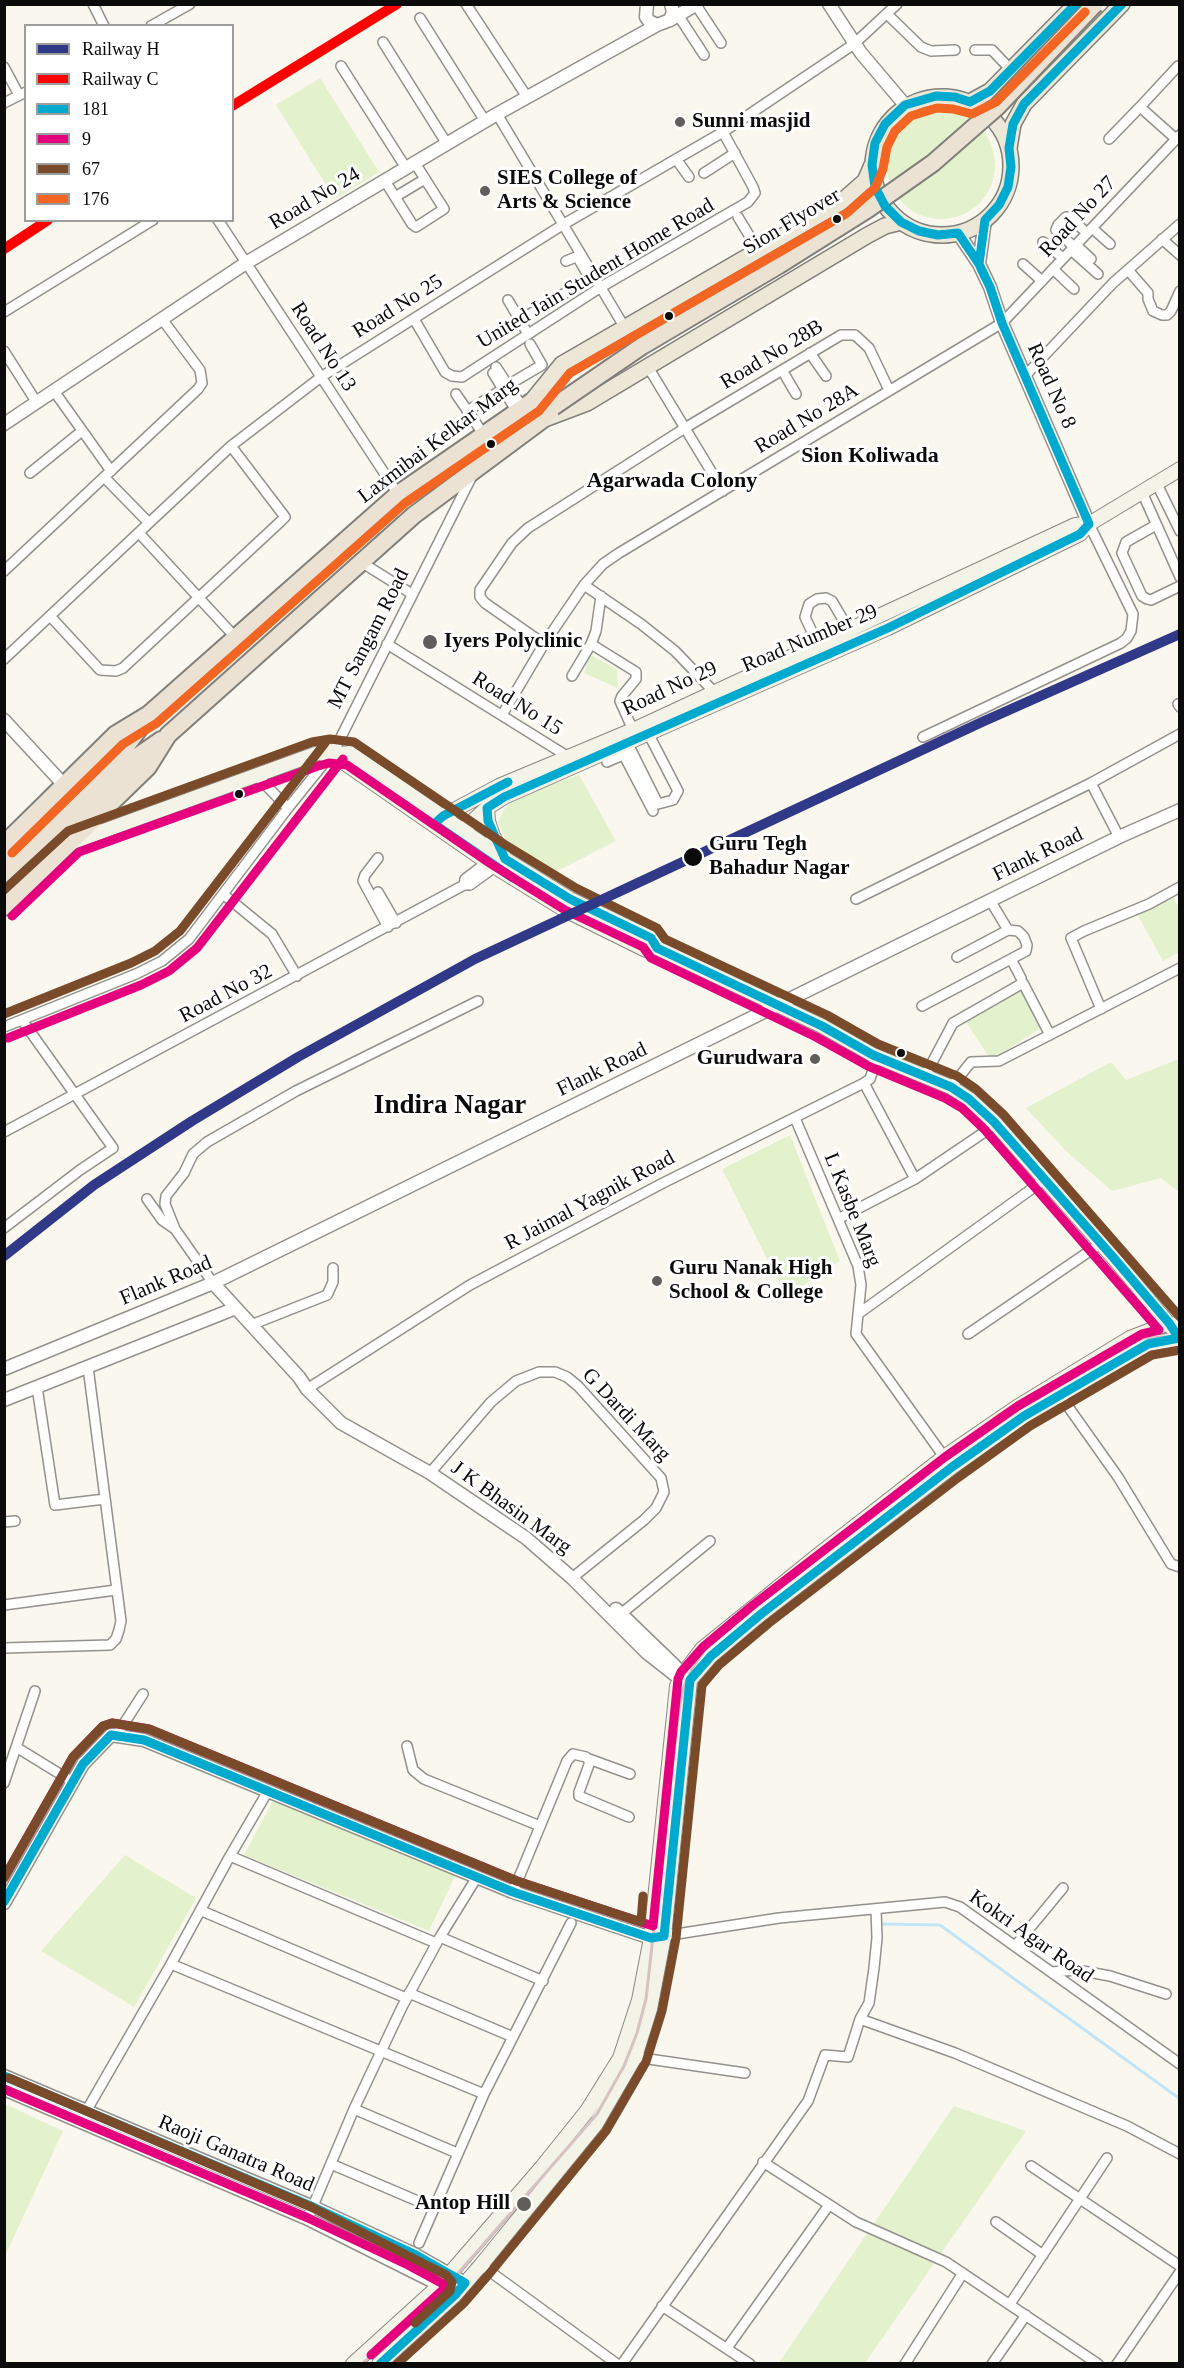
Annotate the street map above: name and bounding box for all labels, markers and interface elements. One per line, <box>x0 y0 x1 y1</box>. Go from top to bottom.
legend <box>24 24 234 222</box>
text: Railway H <box>82 39 159 59</box>
text: Railway C <box>82 69 159 89</box>
text: 181 <box>82 99 109 119</box>
place label: Sunni masjid <box>692 109 810 135</box>
marker: Sunni masjid <box>673 115 687 129</box>
text: 9 <box>82 129 91 149</box>
text: 67 <box>82 159 100 179</box>
street label: Road No 24 <box>265 162 365 236</box>
place label: SIES College of Arts & Science <box>497 166 637 216</box>
street label: Road No 27 <box>1034 171 1122 263</box>
street label: Sion Flyover <box>739 183 845 261</box>
marker: SIES College of Arts & Science <box>478 184 492 198</box>
text: 176 <box>82 189 109 209</box>
street label: United Jain Student Home Road <box>473 193 719 355</box>
unlabelled marker <box>831 213 843 225</box>
street label: Road No 25 <box>348 269 448 345</box>
street label: Road No 13 <box>285 298 361 396</box>
unlabelled marker <box>663 310 675 322</box>
street label: Road No 28B <box>716 314 828 396</box>
street label: Road No 8 <box>1021 339 1081 433</box>
street label: Laxmibai Kelkar Marg <box>353 373 523 509</box>
street label: Road No 28A <box>751 378 863 460</box>
unlabelled marker <box>485 438 497 450</box>
district label: Sion Koliwada <box>801 443 939 469</box>
district label: Agarwada Colony <box>587 468 757 494</box>
street label: MT Sangam Road <box>323 565 415 713</box>
street label: Road Number 29 <box>739 599 881 679</box>
place label: Iyers Polyclinic <box>444 629 582 655</box>
marker: Iyers Polyclinic <box>421 633 439 651</box>
street label: Road No 29 <box>619 656 721 722</box>
street label: Road No 15 <box>467 666 567 742</box>
unlabelled marker <box>233 788 245 800</box>
street label: Flank Road <box>989 822 1087 888</box>
place label: Guru Tegh Bahadur Nagar <box>709 832 850 882</box>
marker: Guru Tegh Bahadur Nagar <box>682 846 704 868</box>
street label: Road No 32 <box>175 959 277 1029</box>
street label: Flank Road <box>553 1037 651 1103</box>
place label: Gurudwara <box>697 1046 803 1072</box>
unlabelled marker <box>895 1047 907 1059</box>
marker: Gurudwara <box>808 1052 822 1066</box>
district label: Indira Nagar <box>374 1090 526 1122</box>
street label: R Jaimal Yagnik Road <box>501 1146 679 1256</box>
street label: L Kasbe Marg <box>818 1149 886 1271</box>
street label: Flank Road <box>116 1250 216 1312</box>
place label: Guru Nanak High School & College <box>669 1256 832 1306</box>
marker: Guru Nanak High School & College <box>650 1274 664 1288</box>
street label: G Dardi Marg <box>576 1363 676 1467</box>
street label: J K Bhasin Marg <box>446 1456 576 1560</box>
street label: Kokri Agar Road <box>964 1885 1098 1989</box>
street label: Raoji Ganatra Road <box>154 2110 318 2198</box>
place label: Antop Hill <box>415 2191 510 2217</box>
marker: Antop Hill <box>515 2195 533 2213</box>

